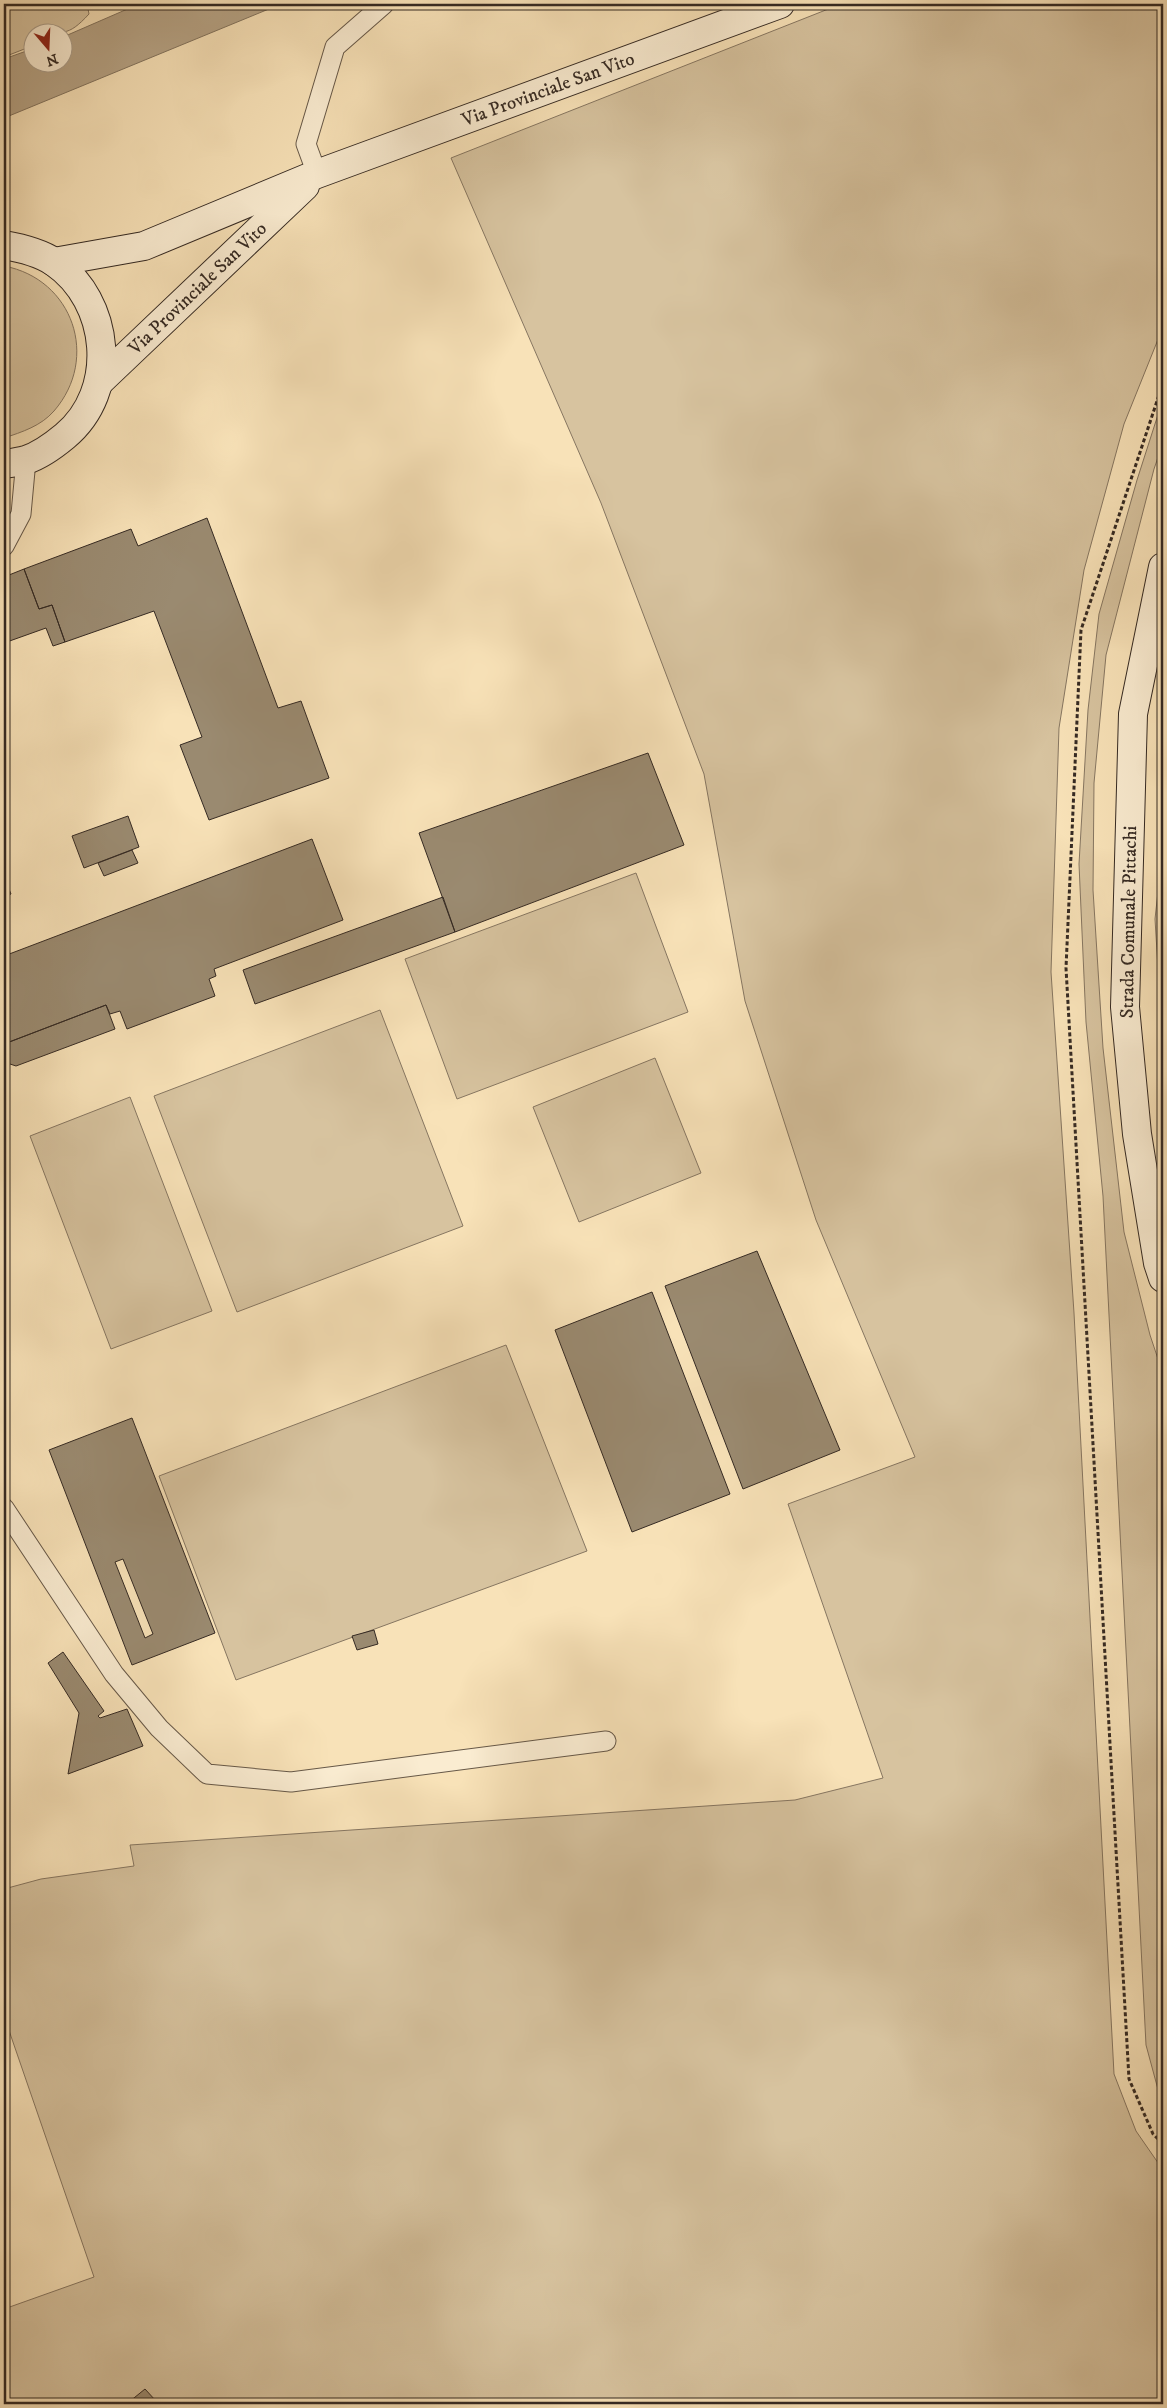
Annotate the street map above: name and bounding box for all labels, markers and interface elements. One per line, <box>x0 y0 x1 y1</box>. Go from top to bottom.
north arrow <box>22 22 72 72</box>
street label: Via Provinciale San Vito <box>458 47 638 132</box>
text: N <box>43 49 60 70</box>
street label: Via Provinciale San Vito <box>123 217 272 360</box>
street label: Strada Comunale Pittachi <box>1116 825 1142 1019</box>

